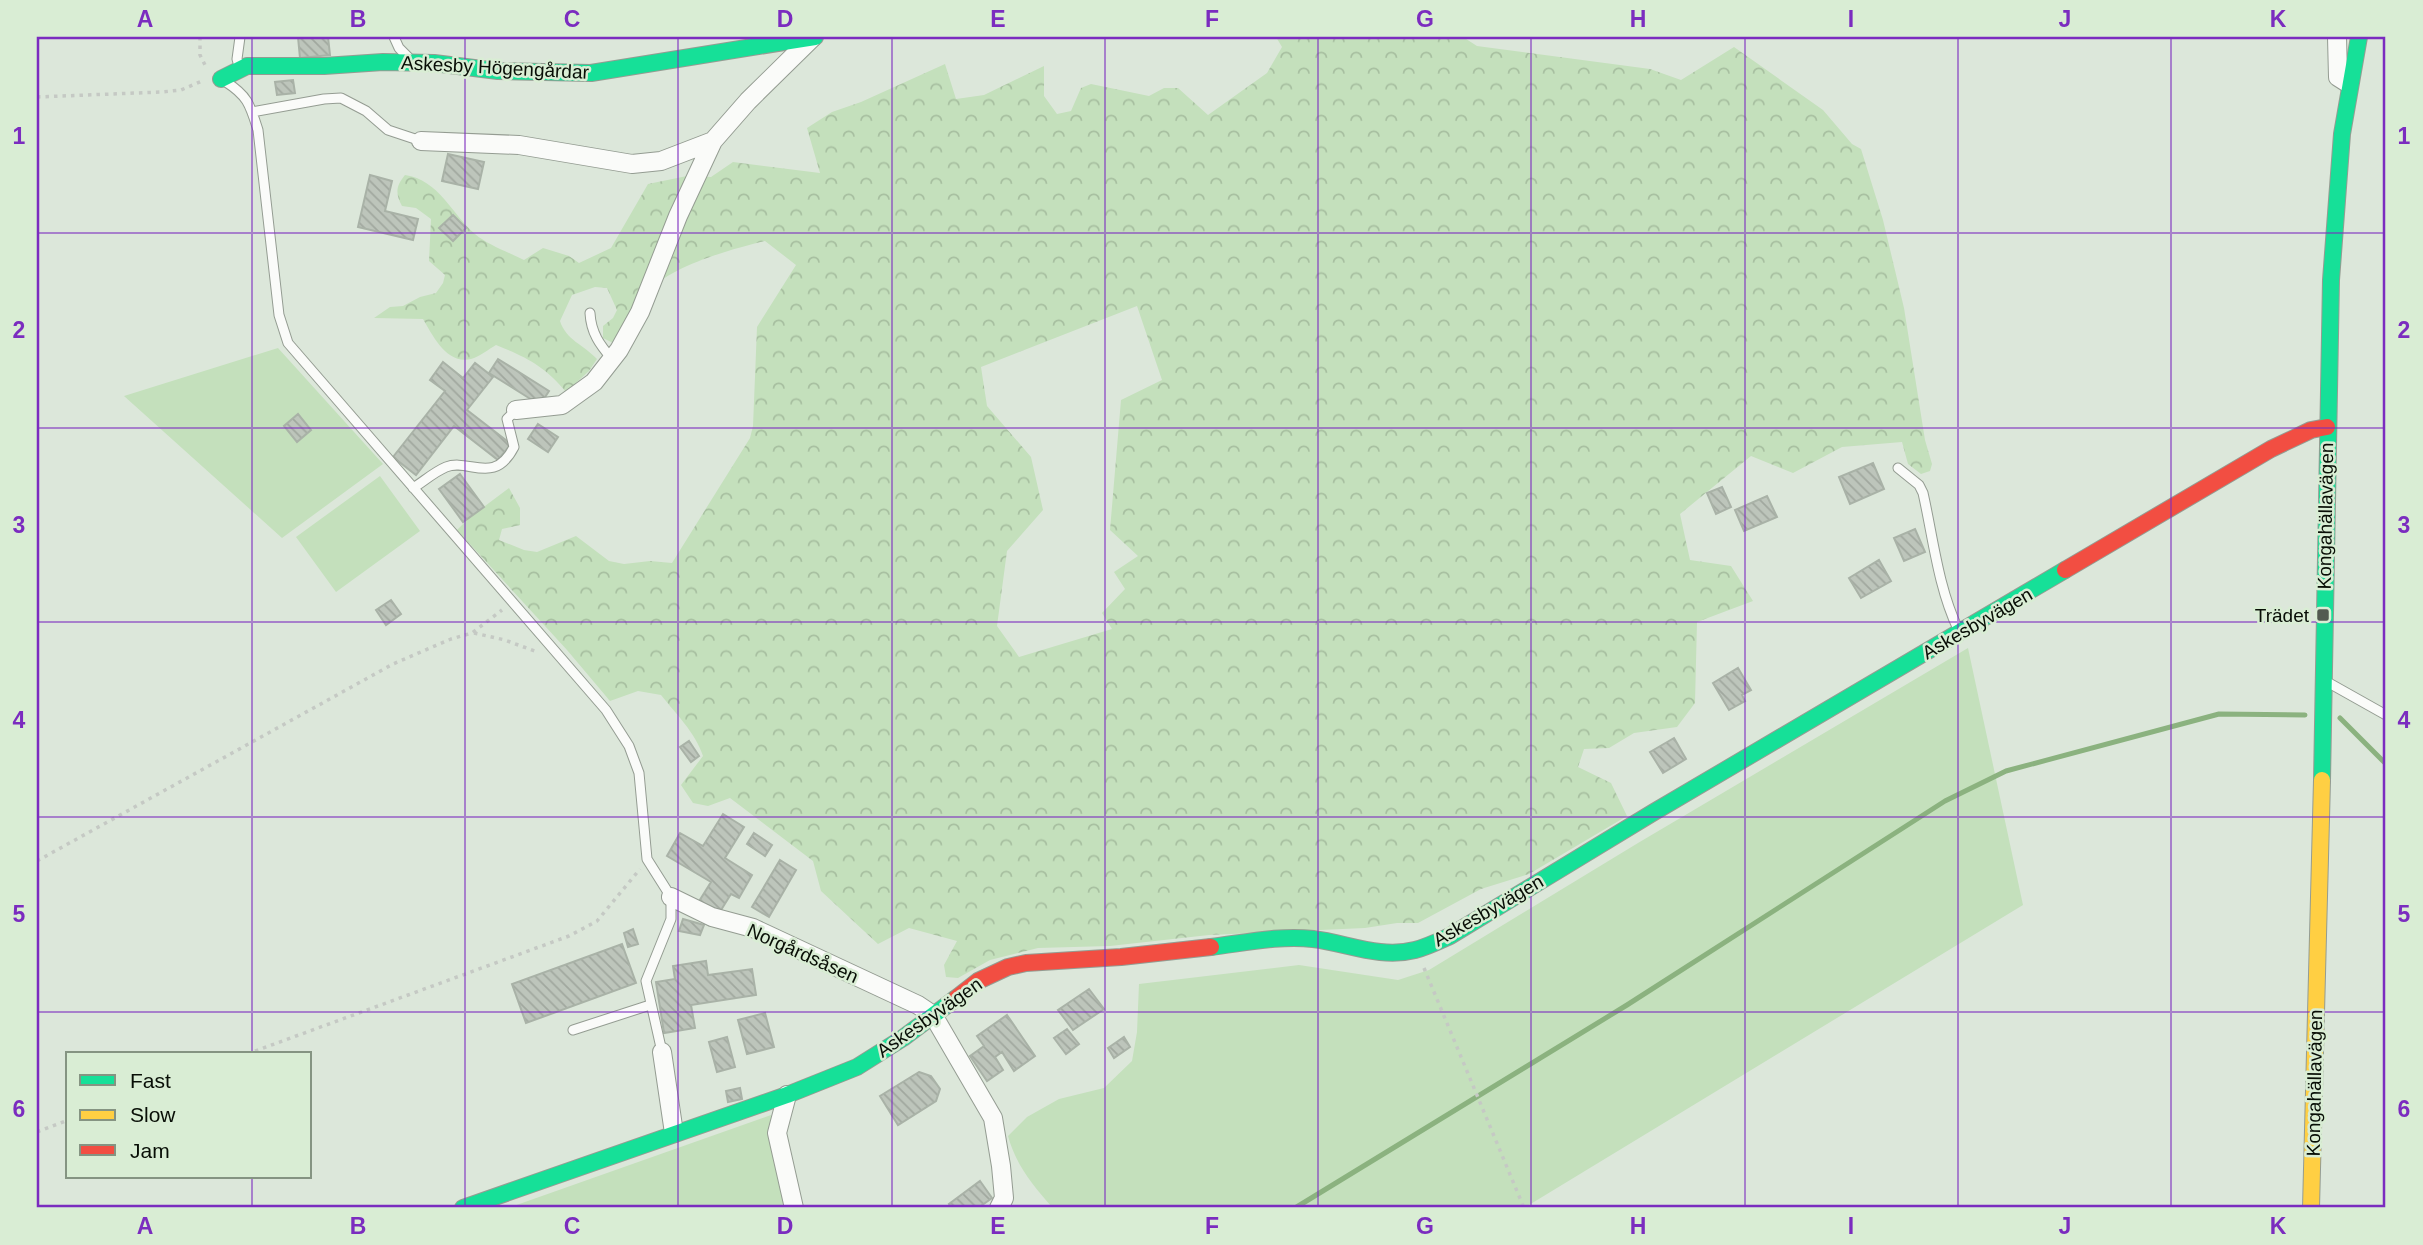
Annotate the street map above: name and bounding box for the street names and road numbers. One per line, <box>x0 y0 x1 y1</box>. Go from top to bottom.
street label: Askesby Högengårdar <box>401 52 590 83</box>
street label: Kongahällavägen <box>2314 442 2337 590</box>
street label: Askesbyvägen <box>1918 583 2036 663</box>
street label: Askesbyvägen <box>1429 870 1547 950</box>
street label: Norgårdsåsen <box>744 920 862 987</box>
street label: Askesbyvägen <box>873 973 986 1061</box>
street label: Kongahällavägen <box>2303 1009 2326 1157</box>

